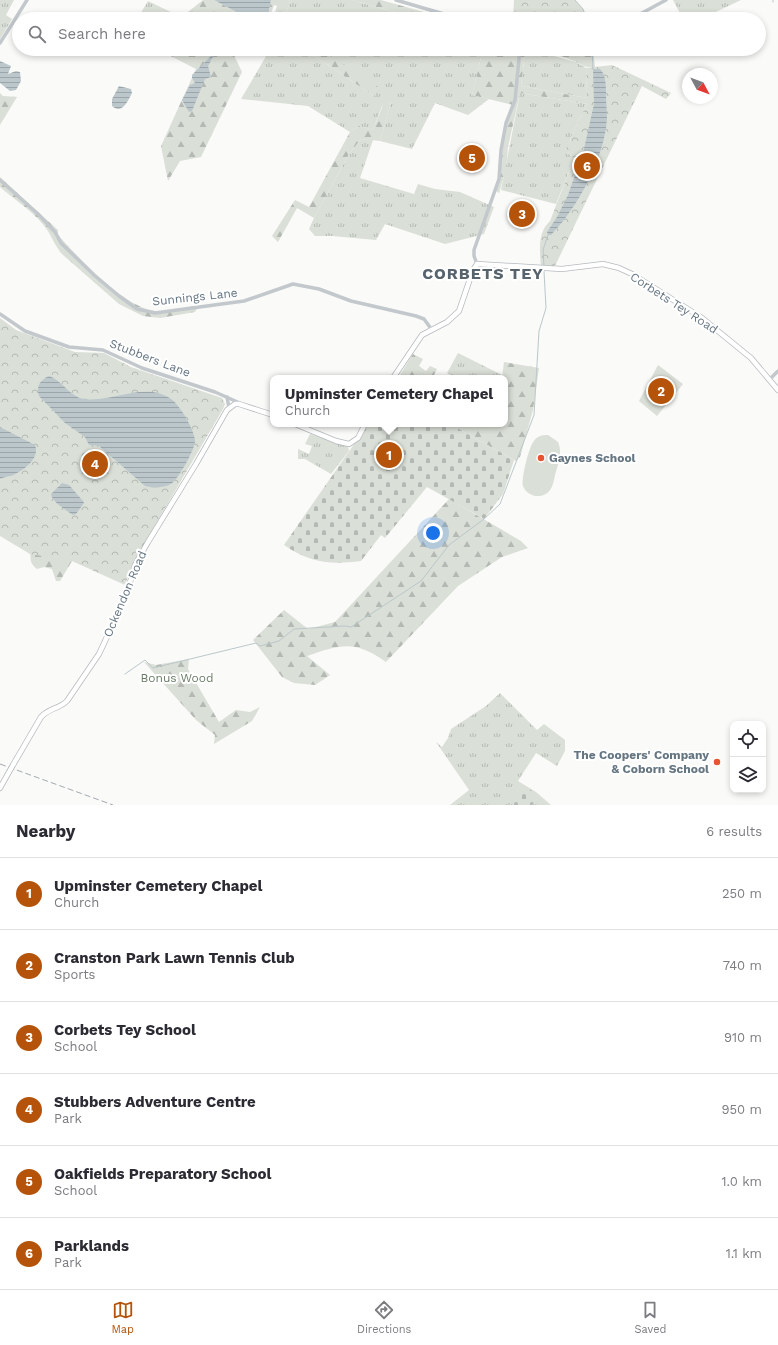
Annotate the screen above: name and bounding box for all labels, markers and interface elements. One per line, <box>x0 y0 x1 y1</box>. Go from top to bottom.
search box <box>12 12 766 56</box>
icon: search <box>26 23 48 45</box>
text: Search here <box>58 25 146 43</box>
north arrow <box>682 68 718 104</box>
pin: 5 <box>459 143 485 173</box>
pin: 6 <box>574 151 600 181</box>
pin: 3 <box>509 199 535 229</box>
district label: CORBETS TEY <box>422 264 544 283</box>
street label: Corbets Tey Road <box>628 269 720 337</box>
street label: Sunnings Lane <box>152 286 238 308</box>
street label: Stubbers Lane <box>108 336 192 380</box>
popup <box>270 375 508 427</box>
pin: 2 <box>648 376 674 406</box>
text: Upminster Cemetery Chapel <box>285 385 493 403</box>
text: Church <box>285 403 330 418</box>
pin: 1 <box>376 440 402 470</box>
pin: 4 <box>82 449 108 479</box>
place label: Gaynes School <box>549 451 636 465</box>
marker: Gaynes School <box>536 453 546 463</box>
your location <box>423 523 443 543</box>
street label: Ockendon Road <box>101 549 149 639</box>
park label: Bonus Wood <box>140 671 214 685</box>
map controls <box>730 721 766 793</box>
button: locate <box>730 721 766 757</box>
place label: The Coopers' Company & Coborn School <box>574 748 709 776</box>
marker: The Coopers' Company & Coborn School <box>712 757 722 767</box>
button: layers <box>730 757 766 793</box>
text: Nearby <box>16 821 75 841</box>
text: 6 results <box>706 824 762 839</box>
text: Upminster Cemetery Chapel <box>54 877 262 895</box>
text: 1 <box>26 886 32 901</box>
text: 250 m <box>722 886 762 901</box>
text: Church <box>54 895 99 910</box>
text: Cranston Park Lawn Tennis Club <box>54 949 295 967</box>
text: 2 <box>25 958 33 973</box>
text: 740 m <box>723 958 762 973</box>
text: Sports <box>54 967 95 982</box>
text: Corbets Tey School <box>54 1021 196 1039</box>
text: 3 <box>25 1030 33 1045</box>
text: 910 m <box>724 1030 762 1045</box>
text: School <box>54 1039 97 1054</box>
text: Stubbers Adventure Centre <box>54 1093 256 1111</box>
text: 4 <box>25 1102 33 1117</box>
text: 950 m <box>722 1102 762 1117</box>
text: Park <box>54 1111 82 1126</box>
text: Oakfields Preparatory School <box>54 1165 271 1183</box>
text: 5 <box>25 1174 33 1189</box>
text: 1.0 km <box>722 1174 762 1189</box>
text: School <box>54 1183 97 1198</box>
text: Parklands <box>54 1237 129 1255</box>
text: 6 <box>25 1246 33 1261</box>
text: 1.1 km <box>726 1246 762 1261</box>
text: Park <box>54 1255 82 1270</box>
tab: Map <box>112 1299 134 1336</box>
tab: Directions <box>357 1299 411 1336</box>
tab: Saved <box>634 1299 666 1336</box>

